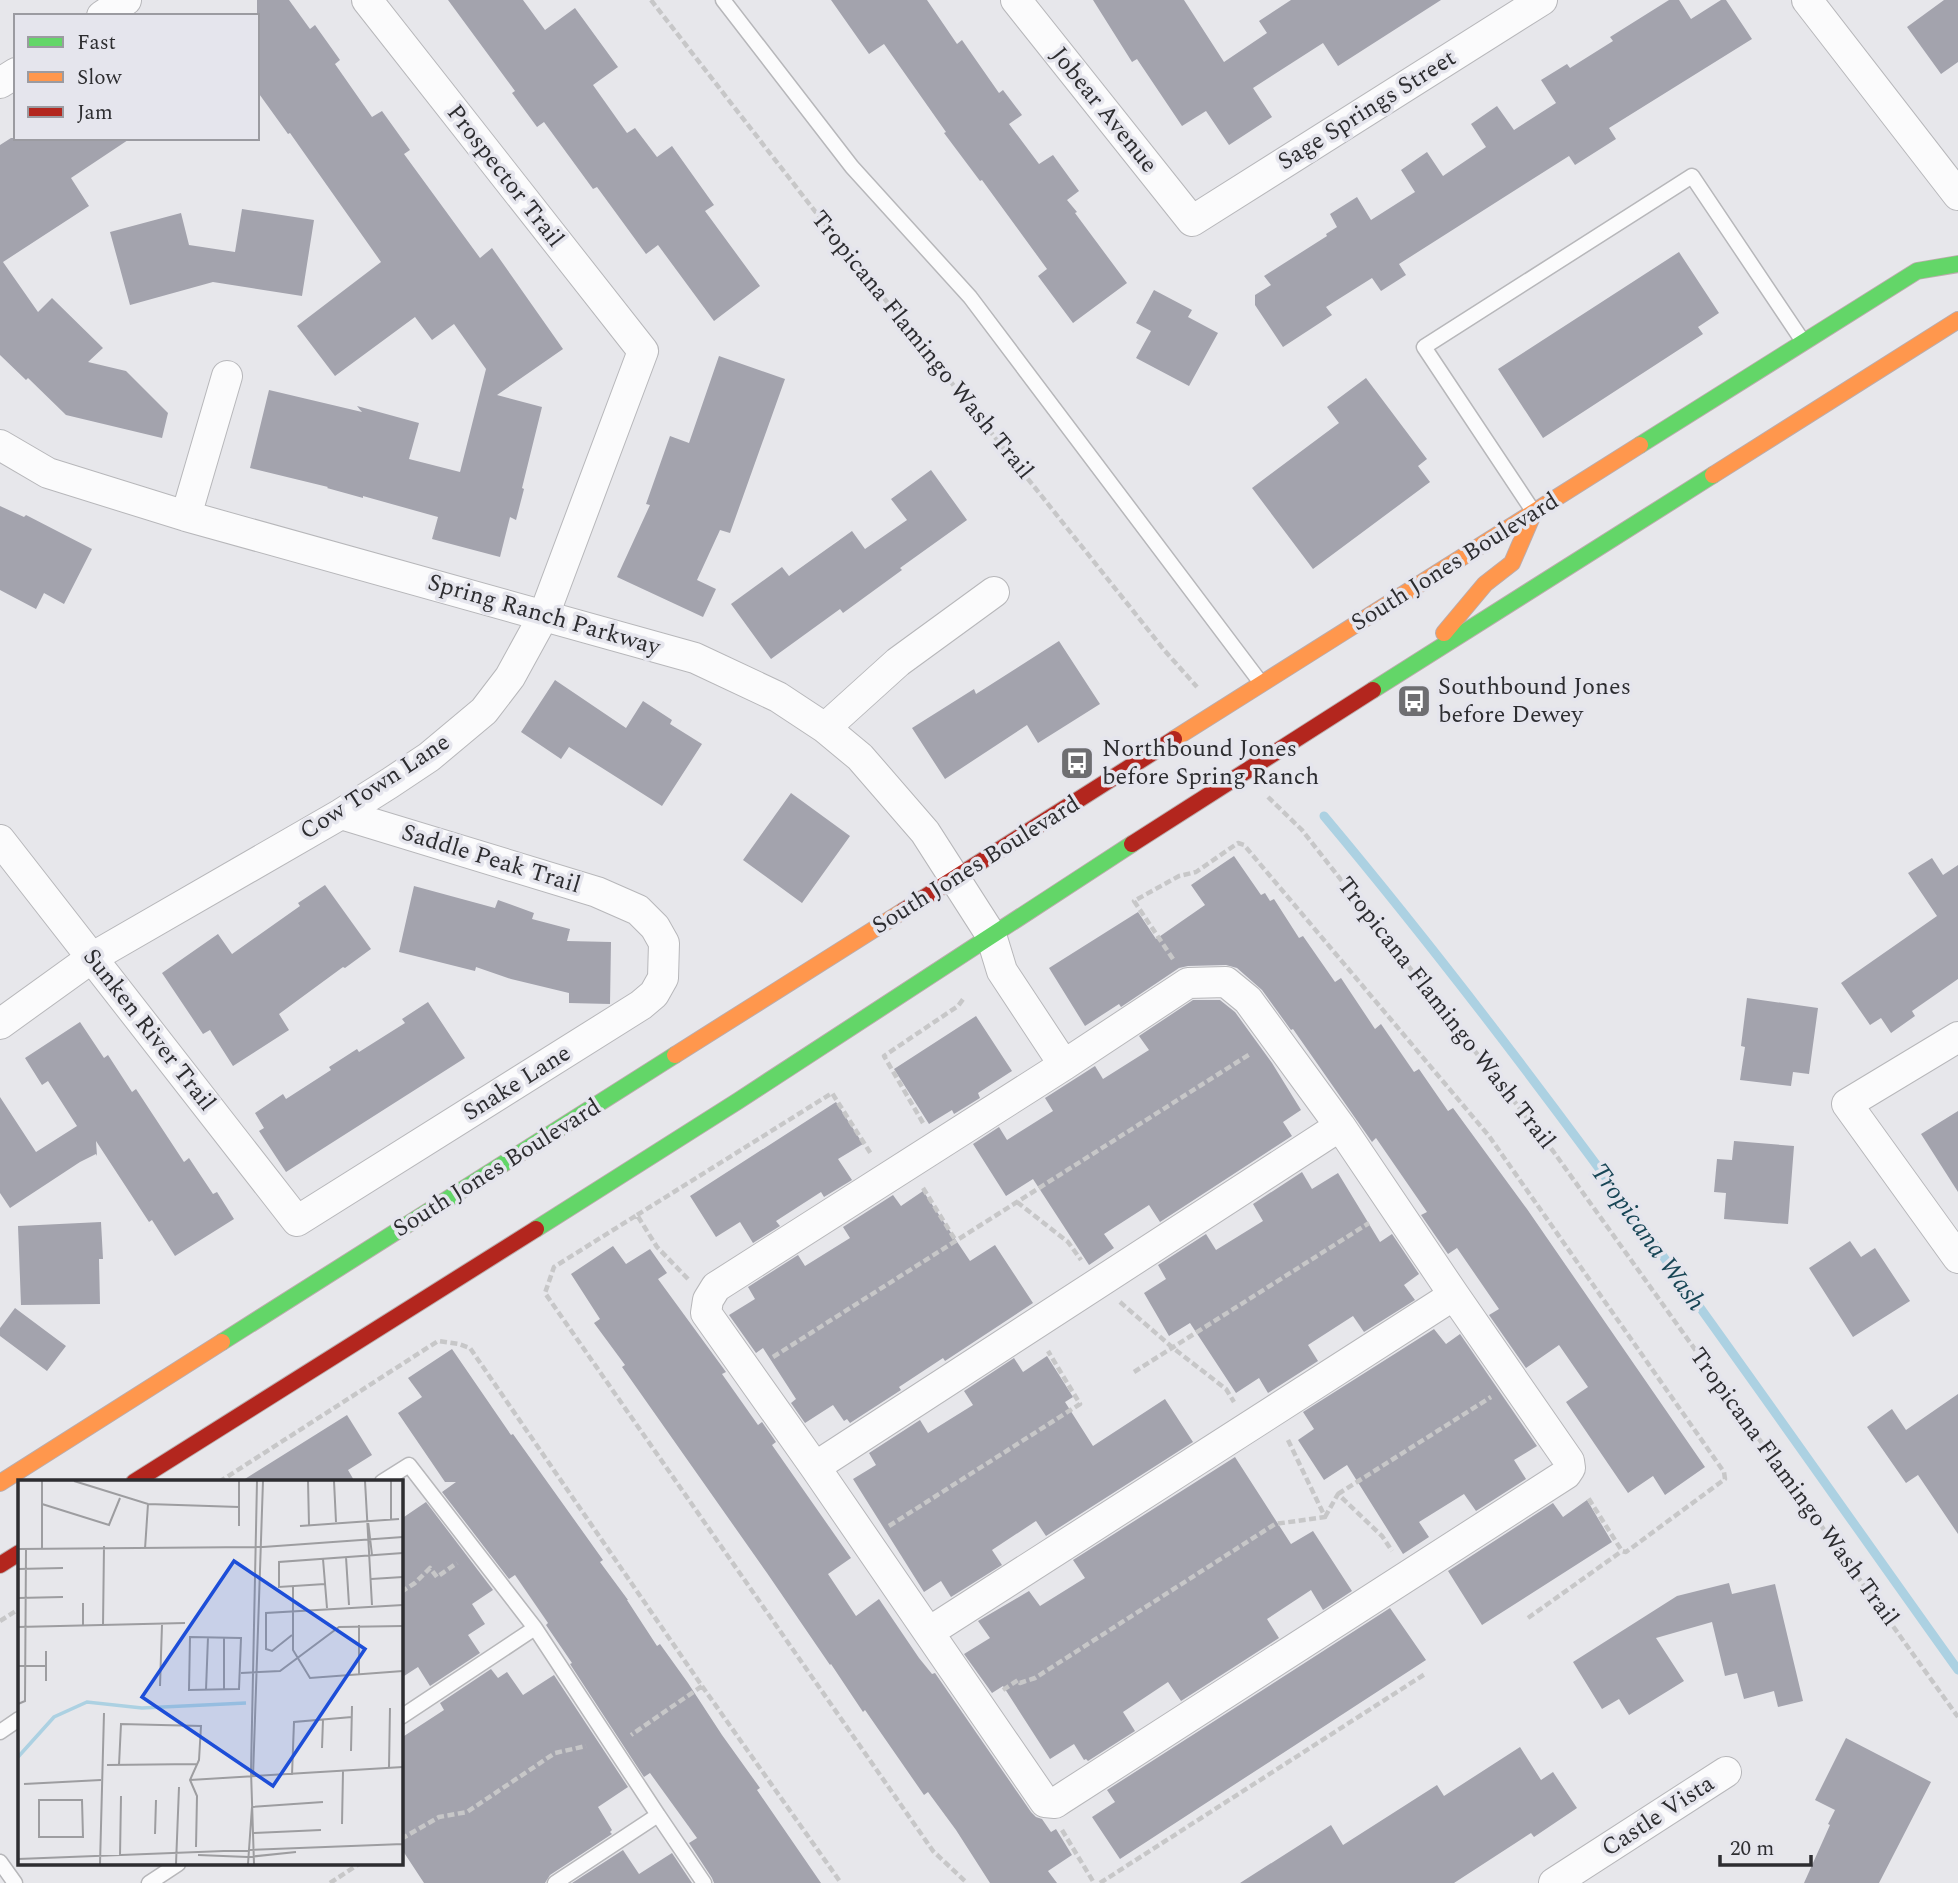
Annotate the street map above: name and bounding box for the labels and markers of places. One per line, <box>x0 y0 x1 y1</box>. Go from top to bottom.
place label: Southbound Jones before Dewey <box>1438 669 1631 733</box>
bus stop icon: Southbound Jones before Dewey <box>1395 682 1433 720</box>
place label: Northbound Jones before Spring Ranch <box>1102 731 1319 795</box>
bus stop icon: Northbound Jones before Spring Ranch <box>1058 744 1096 782</box>

